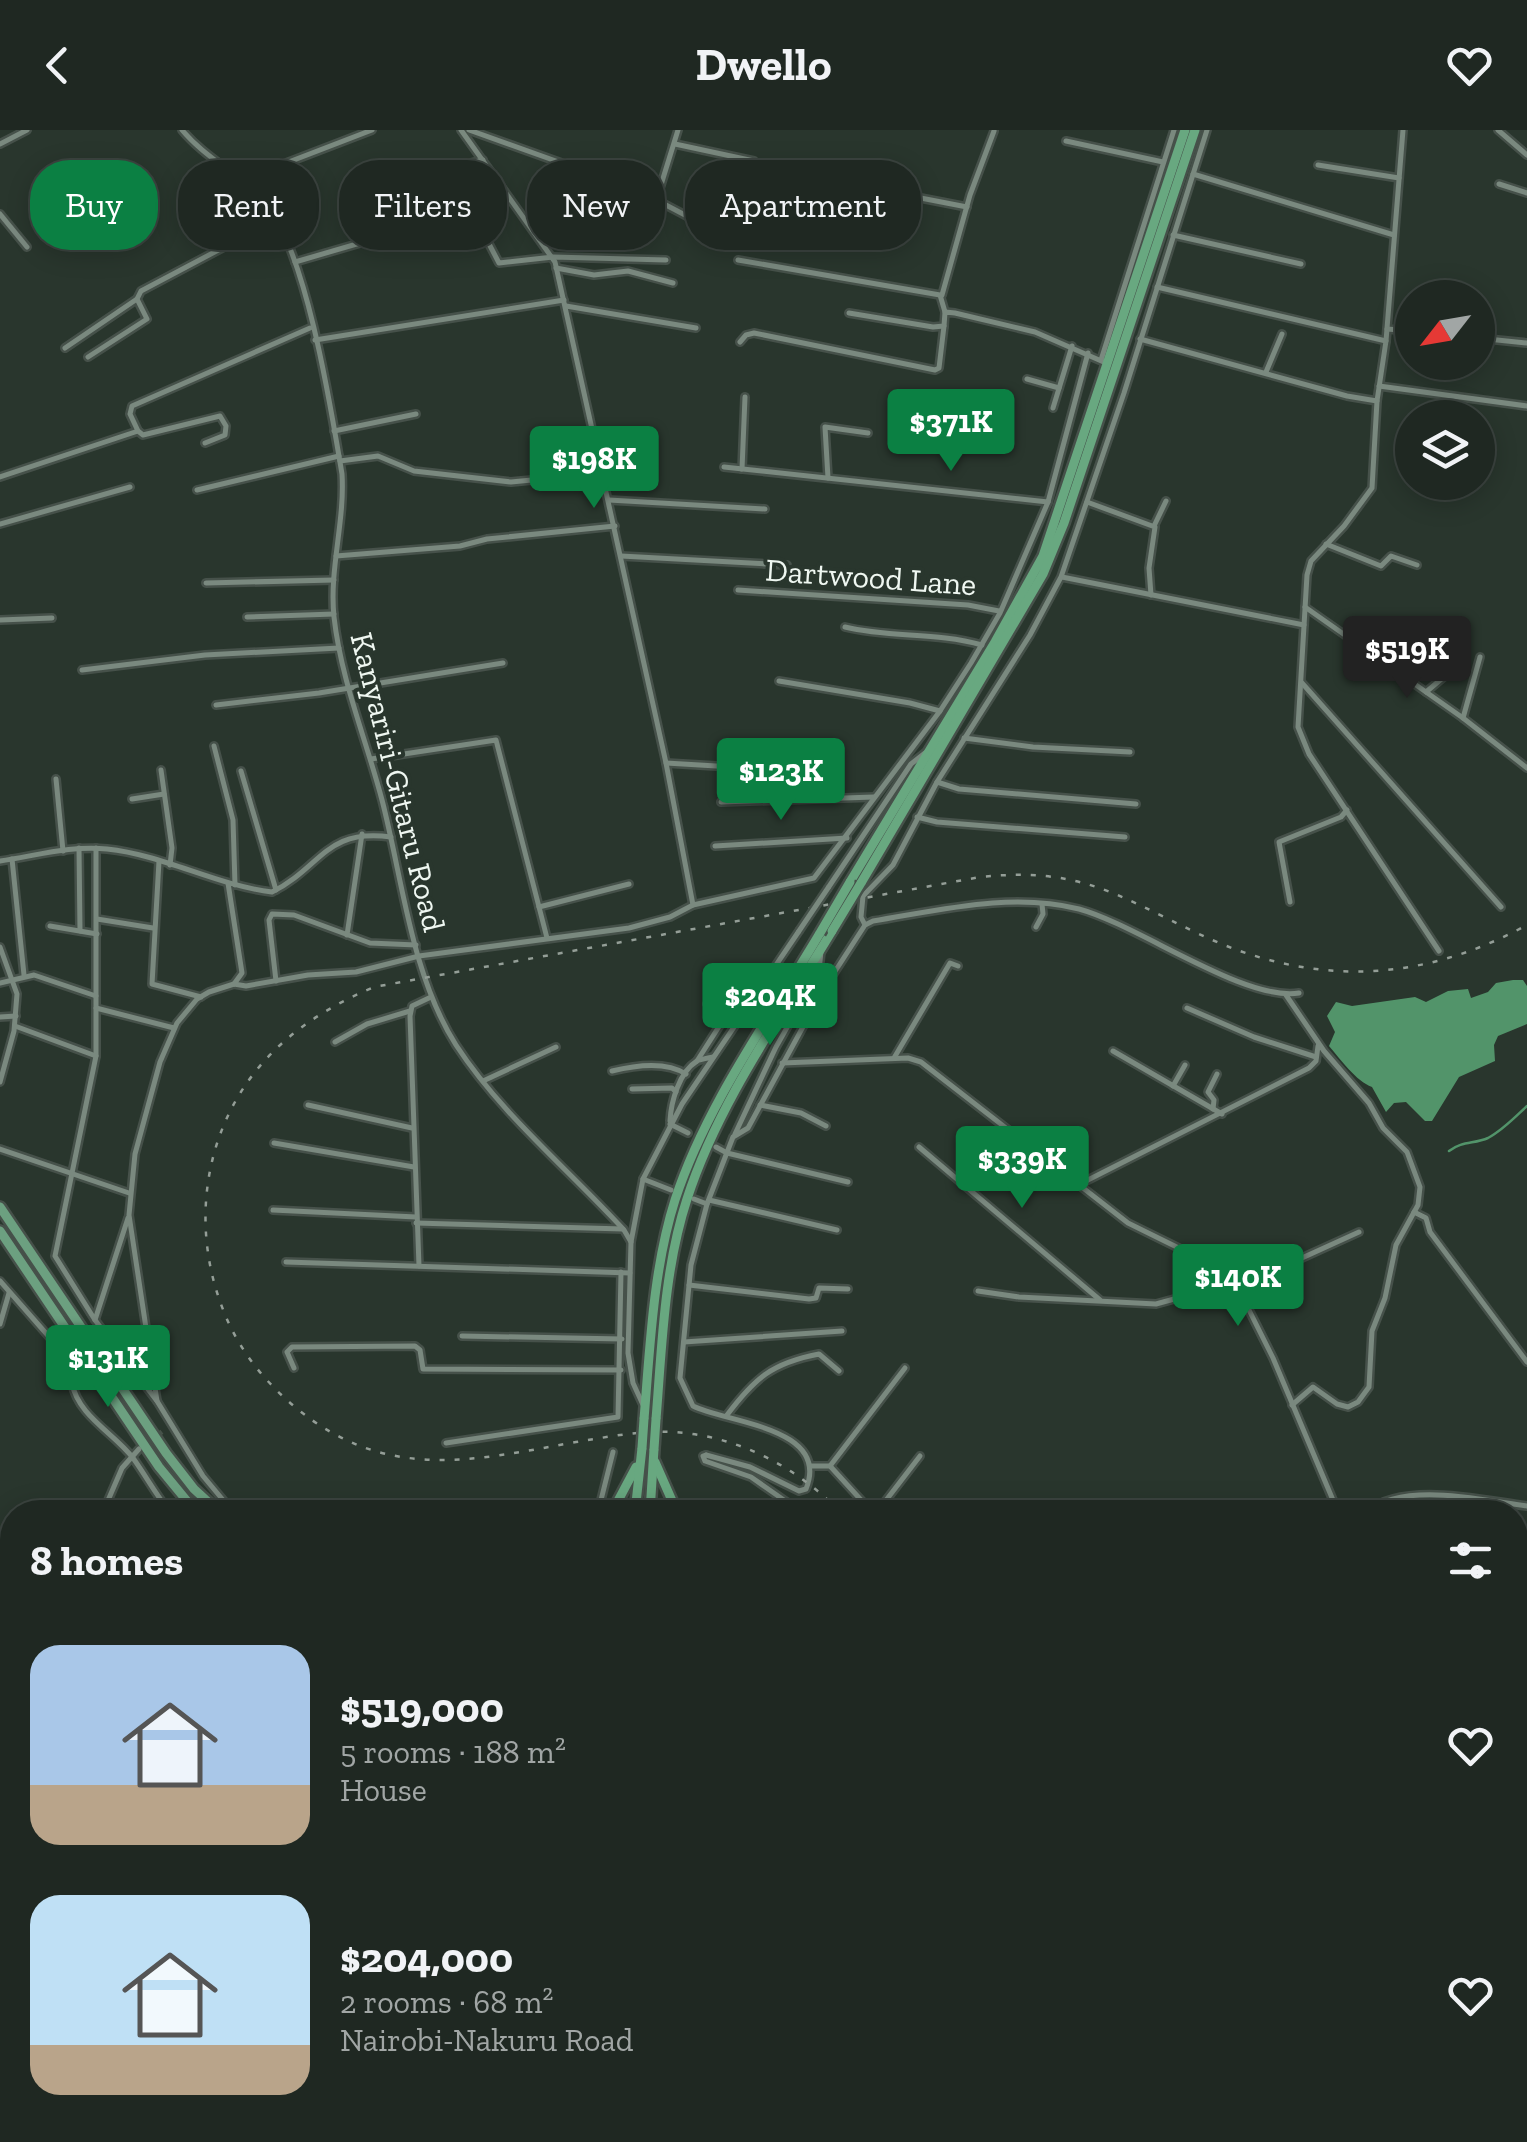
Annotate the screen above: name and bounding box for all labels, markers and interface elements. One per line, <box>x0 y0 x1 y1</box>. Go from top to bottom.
icon: back <box>30 38 85 93</box>
text: Dwello <box>696 38 831 92</box>
icon: heart <box>1442 38 1497 93</box>
chip: Buy <box>30 160 158 250</box>
chip: Rent <box>178 160 319 250</box>
chip: Filters <box>339 160 507 250</box>
chip: New <box>527 160 665 250</box>
chip: Apartment <box>685 160 921 250</box>
north arrow <box>1395 280 1495 380</box>
map controls <box>1395 280 1495 500</box>
pin: $371K <box>881 389 1021 474</box>
button: layers <box>1395 400 1495 500</box>
text: $371K <box>909 402 993 440</box>
pin: $198K <box>524 426 664 511</box>
text: $198K <box>552 439 636 477</box>
street label: Dartwood Lane <box>764 551 978 603</box>
pin: $519K <box>1337 616 1477 701</box>
street label: Kanyariri-Gitaru Road <box>342 629 454 936</box>
text: $519K <box>1365 629 1449 667</box>
pin: $123K <box>711 738 851 823</box>
text: $123K <box>739 751 823 789</box>
pin: $204K <box>700 963 840 1048</box>
text: $204K <box>724 976 816 1014</box>
pin: $339K <box>952 1126 1092 1211</box>
text: $339K <box>978 1139 1066 1177</box>
pin: $140K <box>1168 1244 1308 1329</box>
text: $140K <box>1195 1257 1281 1295</box>
pin: $131K <box>38 1325 178 1410</box>
text: $131K <box>68 1338 148 1376</box>
icon: filters <box>1443 1533 1498 1588</box>
text: 8 homes <box>30 1535 183 1586</box>
text: $519,000 <box>340 1682 504 1733</box>
icon: home <box>110 1685 230 1805</box>
icon: heart <box>1443 1718 1498 1773</box>
text: 5 rooms · 188 m² <box>340 1733 566 1771</box>
text: House <box>340 1771 427 1809</box>
text: $204,000 <box>340 1932 513 1983</box>
icon: home <box>110 1935 230 2055</box>
icon: heart <box>1443 1968 1498 2023</box>
text: 2 rooms · 68 m² <box>340 1983 553 2021</box>
text: Nairobi-Nakuru Road <box>340 2021 633 2059</box>

